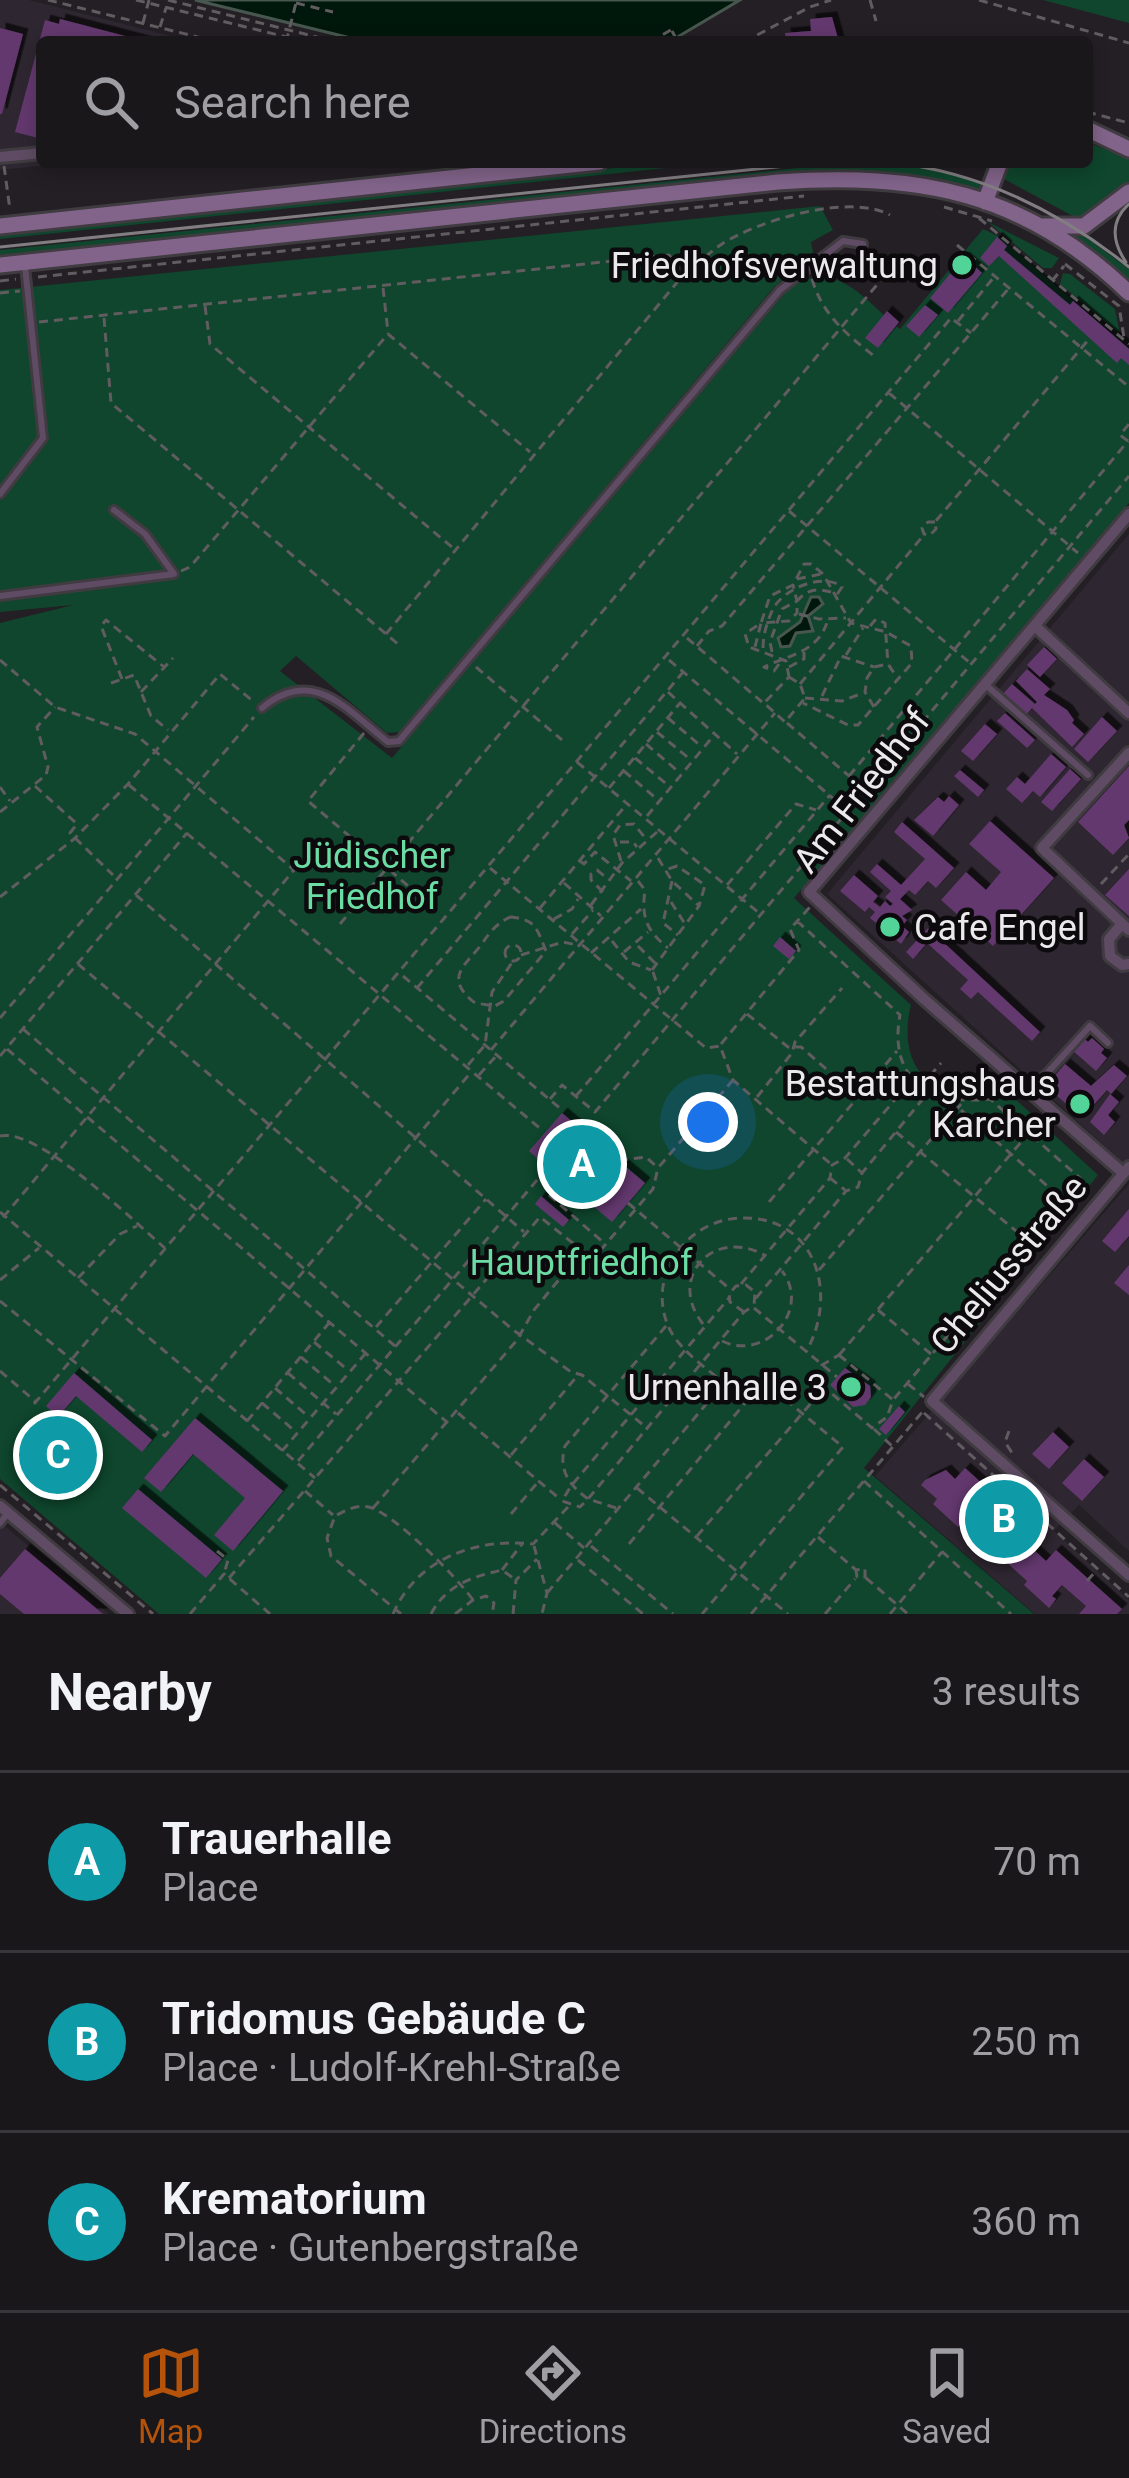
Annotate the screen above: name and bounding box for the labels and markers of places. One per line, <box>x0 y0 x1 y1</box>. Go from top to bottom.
place label: Friedhofsverwaltung <box>611 245 938 287</box>
marker: Friedhofsverwaltung <box>949 252 975 278</box>
place label: Cafe Engel <box>914 907 1086 949</box>
marker: Cafe Engel <box>877 914 903 940</box>
place label: Bestattungshaus Karcher <box>785 1063 1056 1146</box>
marker: Bestattungshaus Karcher <box>1067 1091 1093 1117</box>
pin: A <box>543 1119 621 1209</box>
place label: Urnenhalle 3 <box>627 1367 827 1409</box>
marker: Urnenhalle 3 <box>838 1374 864 1400</box>
pin: C <box>19 1410 97 1500</box>
pin: B <box>965 1474 1043 1564</box>

